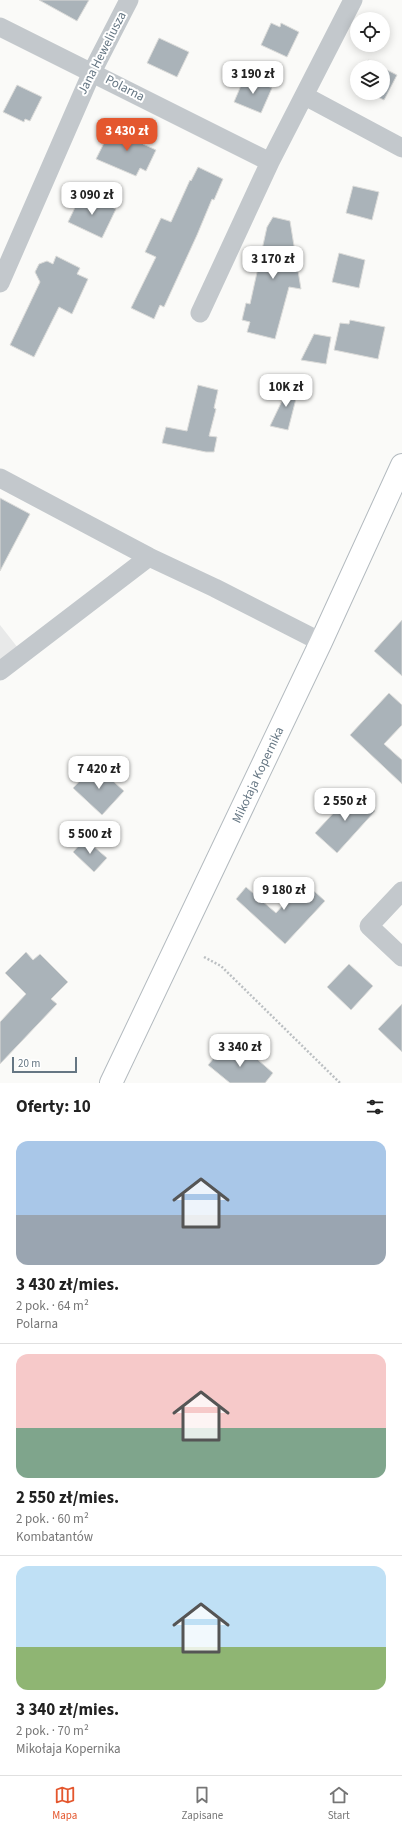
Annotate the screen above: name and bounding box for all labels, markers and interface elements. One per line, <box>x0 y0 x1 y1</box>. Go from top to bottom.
street label: Jana Heweliusza <box>73 9 131 97</box>
map controls <box>350 12 390 100</box>
button: locate <box>350 12 390 52</box>
button: layers <box>350 60 390 100</box>
pin: 3 190 zł <box>212 61 294 95</box>
text: 3 190 zł <box>231 65 275 83</box>
street label: Polarna <box>102 70 148 106</box>
pin: 3 430 zł <box>86 118 168 152</box>
text: 3 430 zł <box>105 122 149 140</box>
pin: 3 090 zł <box>51 182 133 216</box>
text: 3 090 zł <box>70 186 114 204</box>
pin: 3 170 zł <box>232 246 314 280</box>
text: 3 170 zł <box>251 250 295 268</box>
pin: 10K zł <box>253 374 319 408</box>
text: 10K zł <box>269 378 303 396</box>
street label: Mikołaja Kopernika <box>228 724 288 826</box>
pin: 7 420 zł <box>58 756 140 790</box>
text: 7 420 zł <box>77 760 121 778</box>
pin: 2 550 zł <box>304 788 386 822</box>
text: 2 550 zł <box>323 792 367 810</box>
pin: 5 500 zł <box>49 821 131 855</box>
text: 5 500 zł <box>68 825 112 843</box>
pin: 9 180 zł <box>243 877 325 911</box>
text: 9 180 zł <box>262 881 306 899</box>
pin: 3 340 zł <box>199 1034 281 1068</box>
text: 3 340 zł <box>218 1038 262 1056</box>
scale bar <box>12 1055 77 1074</box>
text: 20 m <box>18 1056 40 1071</box>
text: Oferty: 10 <box>16 1095 91 1119</box>
icon: filters <box>364 1096 386 1118</box>
icon: home <box>165 1167 237 1239</box>
text: 3 430 zł/mies. <box>16 1273 119 1297</box>
text: 2 pok. · 64 m² <box>16 1297 89 1315</box>
text: Polarna <box>16 1315 58 1333</box>
icon: home <box>165 1380 237 1452</box>
text: 2 550 zł/mies. <box>16 1486 119 1510</box>
text: 2 pok. · 60 m² <box>16 1510 89 1528</box>
text: Kombatantów <box>16 1528 93 1546</box>
icon: home <box>165 1592 237 1664</box>
text: 3 340 zł/mies. <box>16 1698 119 1722</box>
text: 2 pok. · 70 m² <box>16 1722 89 1740</box>
text: Mikołaja Kopernika <box>16 1740 121 1758</box>
tab: Mapa <box>52 1784 77 1823</box>
tab: Zapisane <box>182 1784 223 1823</box>
tab: Start <box>328 1784 350 1823</box>

